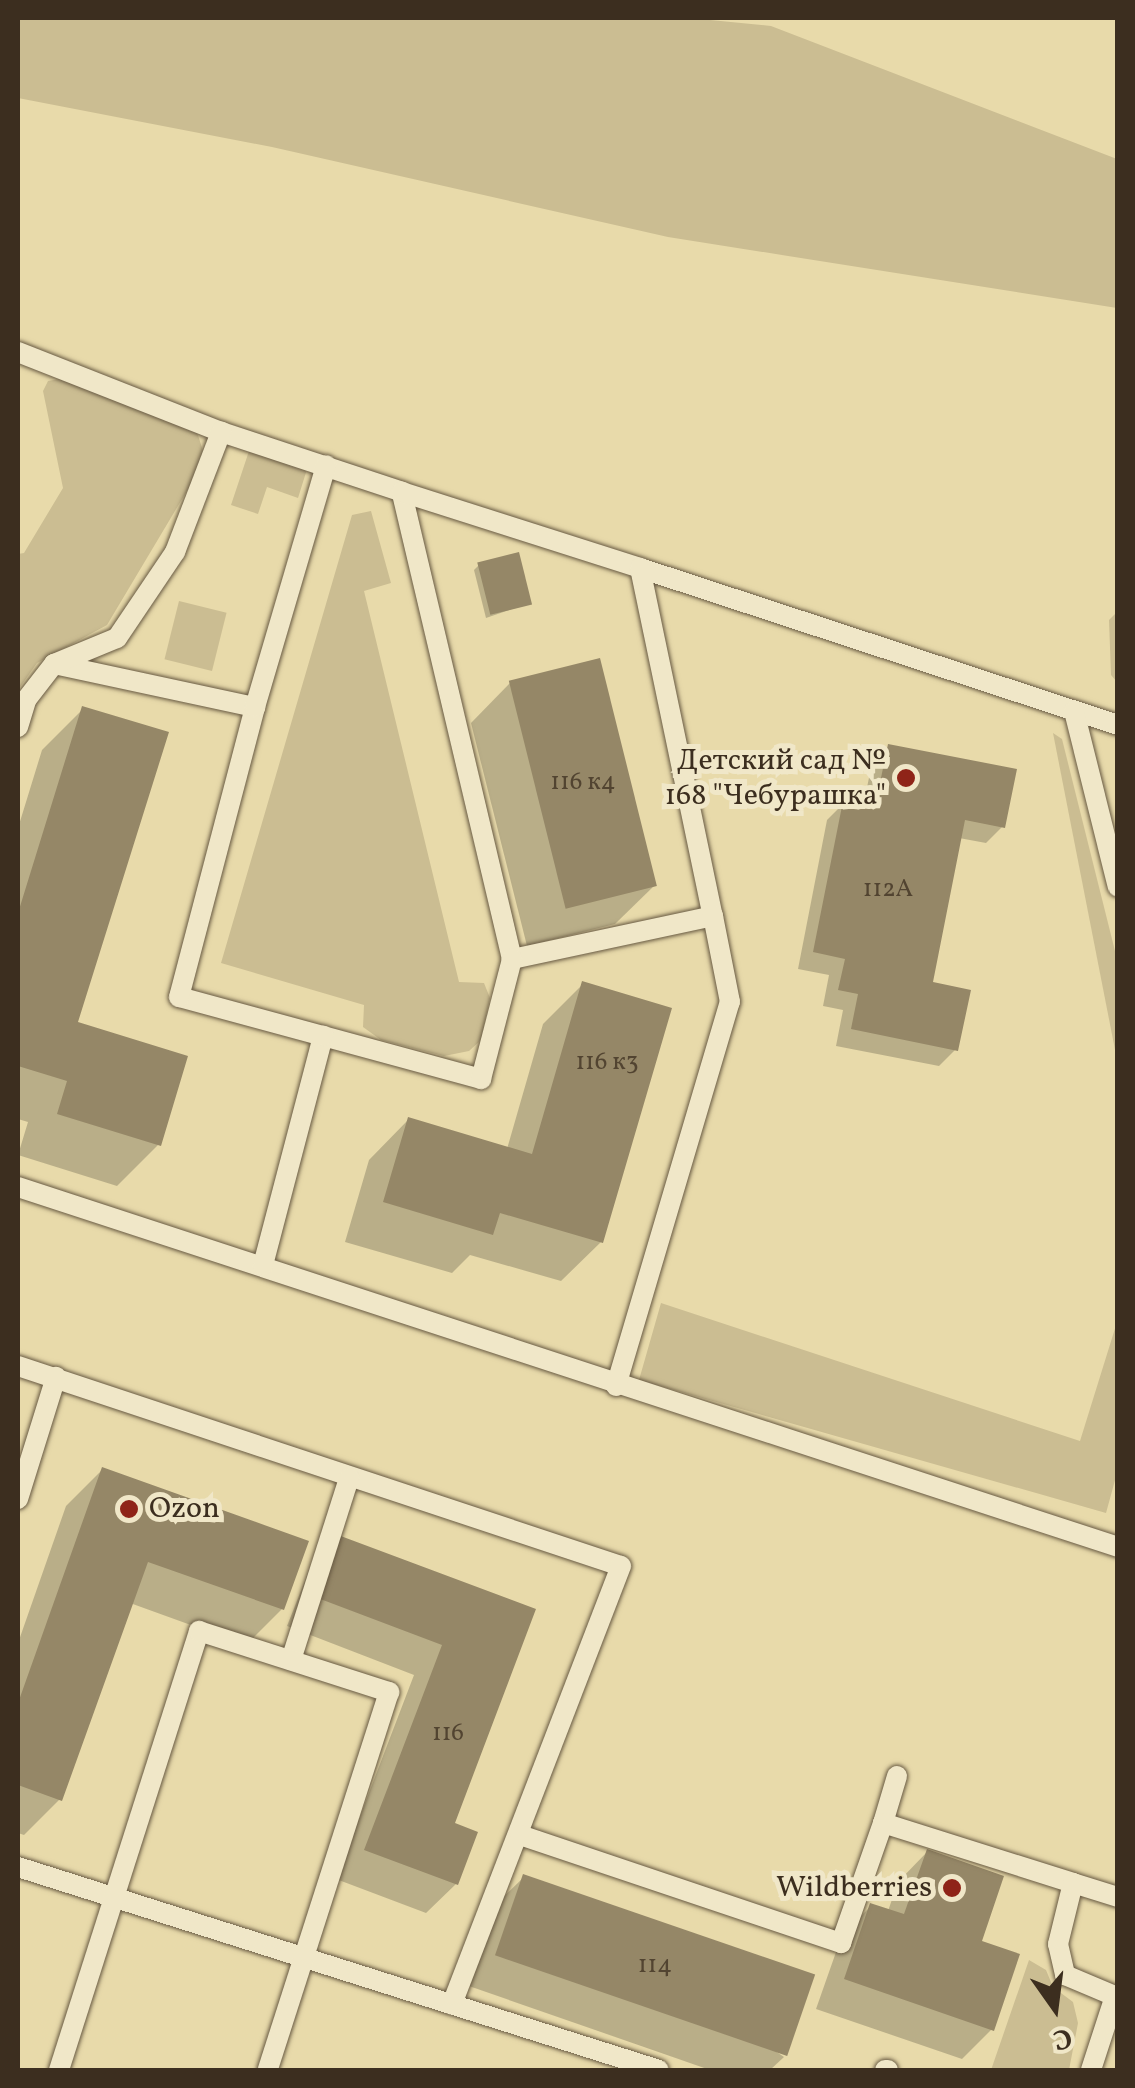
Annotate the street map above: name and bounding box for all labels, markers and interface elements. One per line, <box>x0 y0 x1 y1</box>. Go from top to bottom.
place label: Детский сад № 168 "Чебурашка" <box>664 743 886 814</box>
marker: Детский сад № 168 "Чебурашка" <box>895 767 917 789</box>
house number: 116 к4 <box>550 768 616 798</box>
house number: 112А <box>863 875 913 905</box>
house number: 116 к3 <box>575 1048 639 1078</box>
place label: Ozon <box>149 1491 220 1527</box>
marker: Ozon <box>118 1498 140 1520</box>
house number: 116 <box>432 1719 464 1749</box>
place label: Wildberries <box>776 1870 932 1906</box>
marker: Wildberries <box>941 1877 963 1899</box>
house number: 114 <box>638 1951 672 1981</box>
north arrow <box>1005 1958 1105 2058</box>
text: С <box>1049 2016 1076 2059</box>

